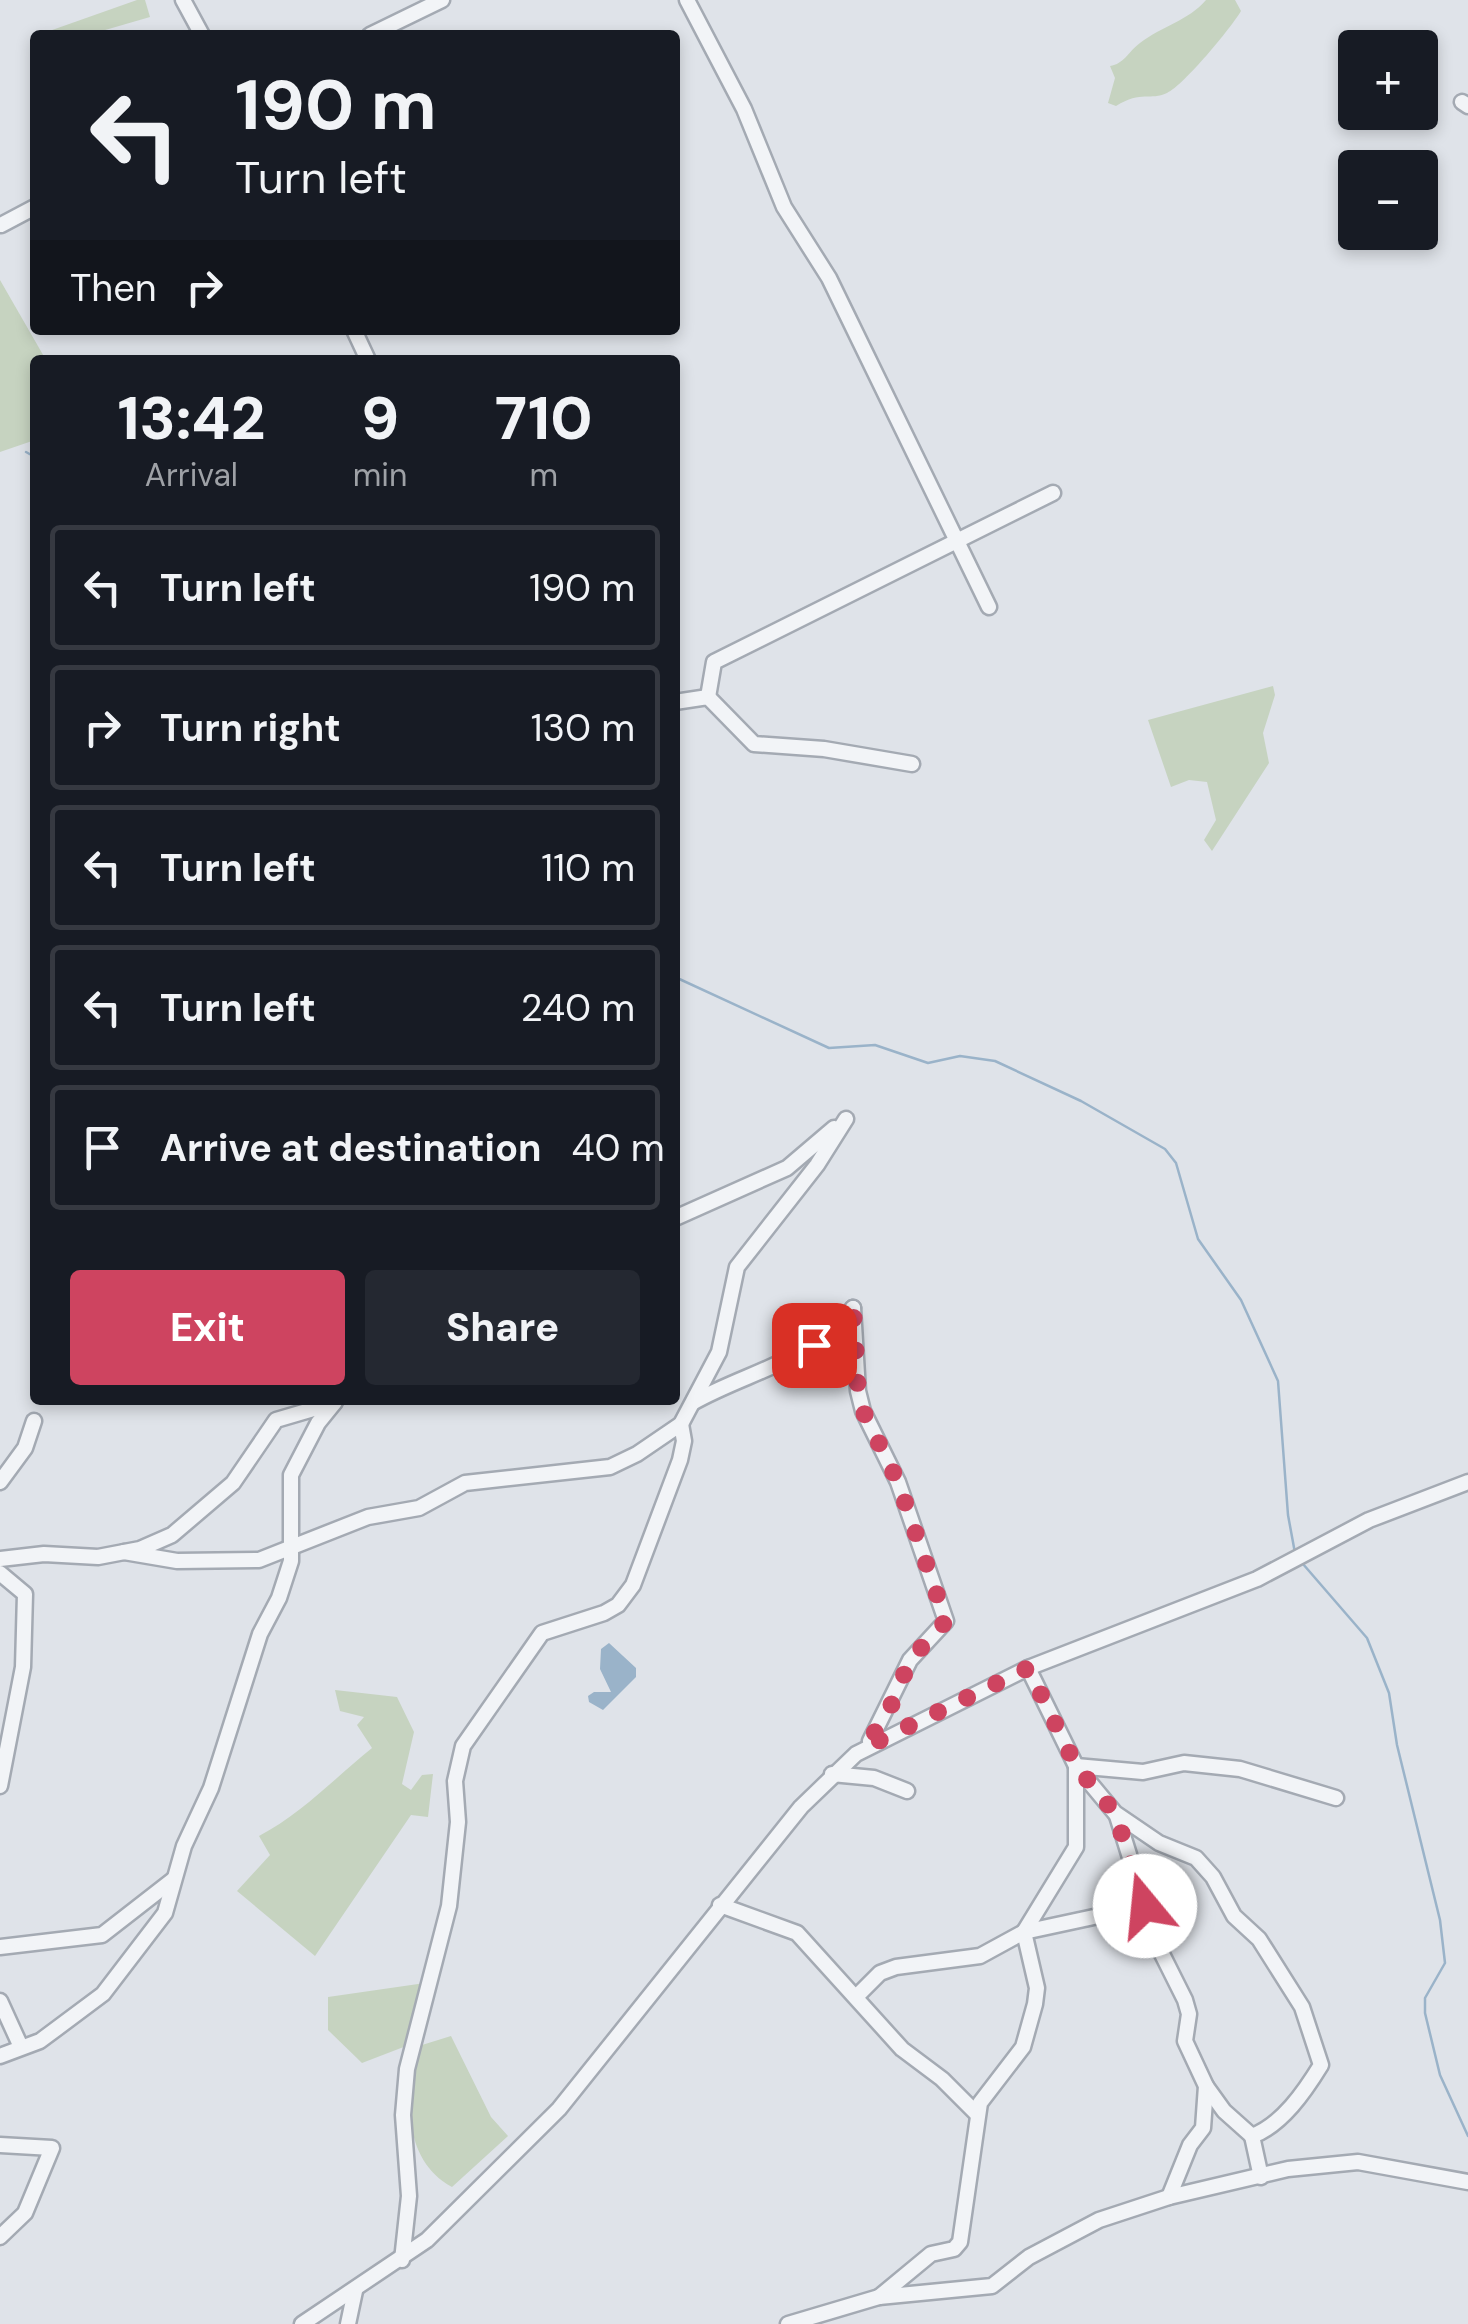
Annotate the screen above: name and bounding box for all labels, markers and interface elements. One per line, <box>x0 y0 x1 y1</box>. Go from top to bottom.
map controls <box>1338 30 1438 250</box>
button: + <box>1338 30 1438 130</box>
text: 190 m <box>235 60 437 151</box>
icon: left <box>70 70 200 200</box>
text: Turn left <box>235 148 407 207</box>
button: − <box>1338 150 1438 250</box>
icon: right <box>177 260 232 315</box>
text: Then <box>70 263 157 313</box>
text: 13:42 <box>117 379 265 458</box>
text: 9 <box>361 379 399 458</box>
text: 710 <box>495 379 593 458</box>
text: Arrival <box>145 454 238 496</box>
text: min <box>353 454 407 496</box>
text: m <box>529 454 558 496</box>
icon: left <box>75 560 130 615</box>
text: Turn left <box>160 563 316 613</box>
text: 190 m <box>529 563 635 613</box>
icon: right <box>75 700 130 755</box>
text: Turn right <box>160 703 341 753</box>
text: 130 m <box>531 703 635 753</box>
icon: left <box>75 840 130 895</box>
text: Turn left <box>160 843 316 893</box>
text: 110 m <box>541 843 635 893</box>
icon: left <box>75 980 130 1035</box>
text: Turn left <box>160 983 316 1033</box>
text: 240 m <box>521 983 635 1033</box>
icon: arrive <box>75 1120 130 1175</box>
text: Arrive at destination <box>160 1123 542 1173</box>
text: 40 m <box>572 1123 665 1173</box>
button: Exit <box>70 1270 345 1385</box>
button: Share <box>365 1270 640 1385</box>
pin <box>772 1303 857 1388</box>
icon: arrive <box>787 1318 842 1373</box>
position arrow <box>1093 1854 1197 1958</box>

